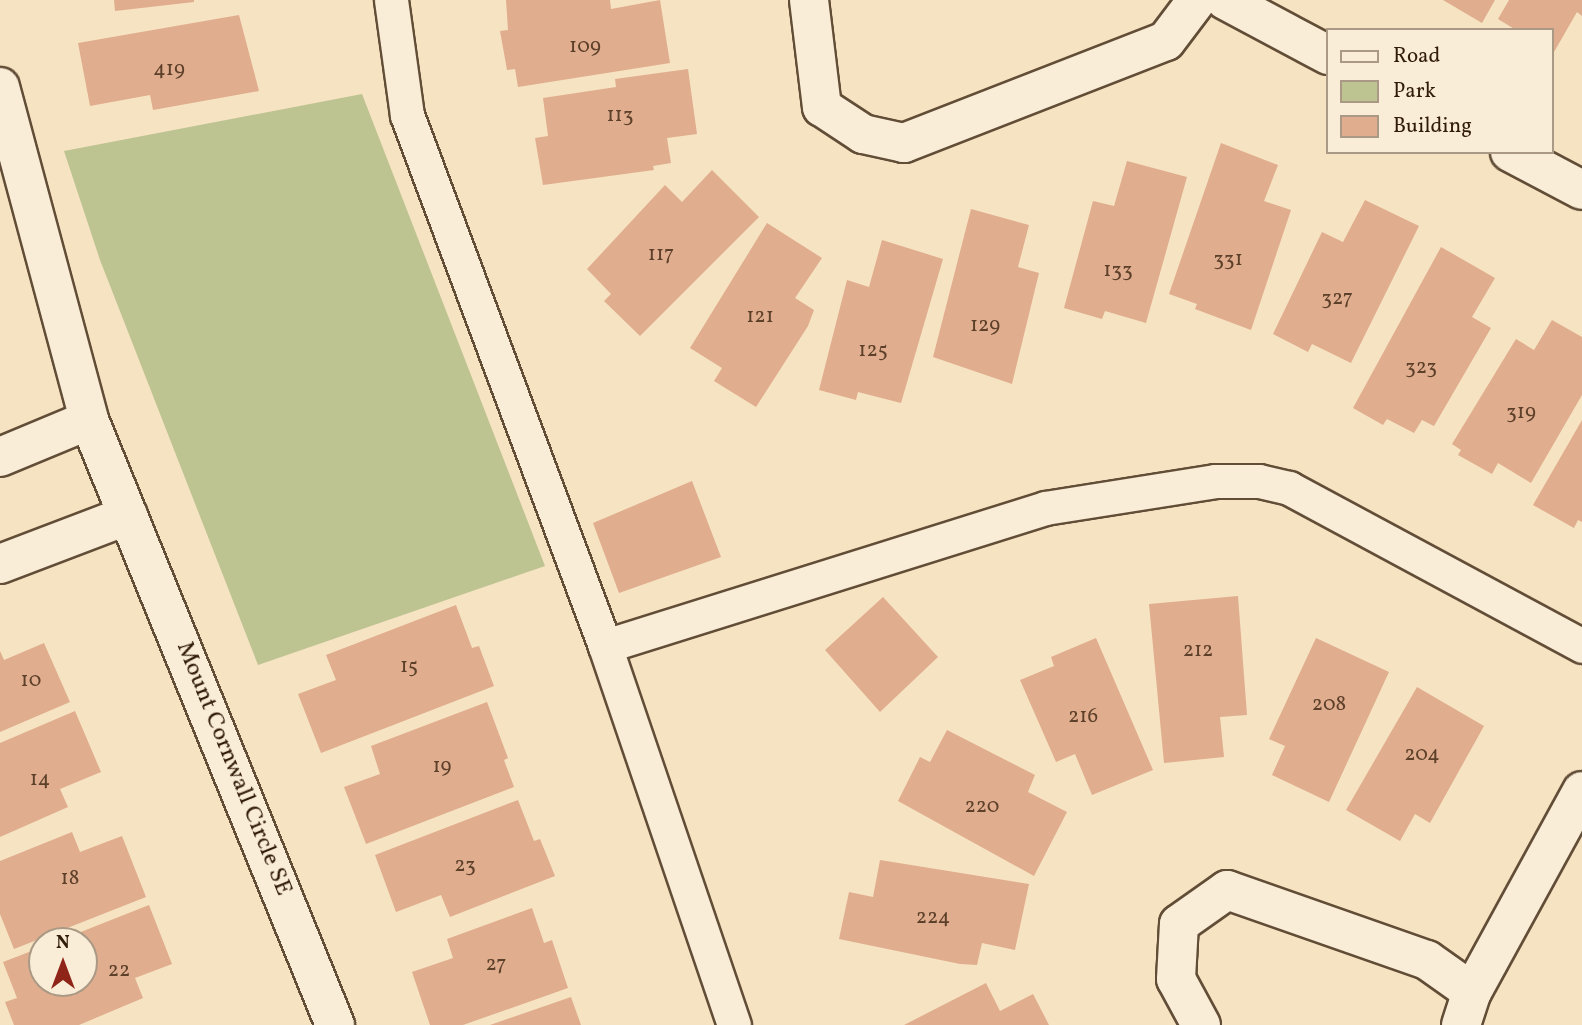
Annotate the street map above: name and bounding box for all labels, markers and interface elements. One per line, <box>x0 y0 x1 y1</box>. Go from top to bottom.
legend <box>1326 28 1554 154</box>
house number: 109 <box>569 34 601 60</box>
text: Road <box>1393 42 1440 71</box>
house number: 419 <box>153 57 185 83</box>
text: Park <box>1393 77 1436 106</box>
house number: 113 <box>606 103 634 129</box>
text: Building <box>1393 112 1472 141</box>
house number: 117 <box>648 242 674 268</box>
house number: 331 <box>1213 247 1243 273</box>
house number: 133 <box>1103 258 1133 284</box>
house number: 327 <box>1321 286 1353 312</box>
house number: 121 <box>746 304 774 330</box>
house number: 129 <box>970 313 1000 339</box>
house number: 125 <box>858 338 888 364</box>
house number: 323 <box>1405 355 1437 381</box>
house number: 319 <box>1506 400 1536 426</box>
street label: Mount Cornwall Circle SE <box>169 638 297 900</box>
house number: 212 <box>1183 638 1213 664</box>
house number: 15 <box>400 654 418 680</box>
house number: 10 <box>21 668 41 694</box>
house number: 208 <box>1312 692 1346 718</box>
house number: 216 <box>1068 704 1098 730</box>
house number: 204 <box>1404 742 1440 768</box>
house number: 19 <box>432 754 452 780</box>
house number: 14 <box>30 767 50 793</box>
house number: 220 <box>965 794 999 820</box>
house number: 23 <box>454 853 476 879</box>
house number: 18 <box>61 866 79 892</box>
house number: 224 <box>916 905 950 931</box>
north arrow <box>28 927 98 997</box>
text: N <box>56 930 70 956</box>
house number: 27 <box>486 952 506 978</box>
house number: 22 <box>108 958 130 984</box>

